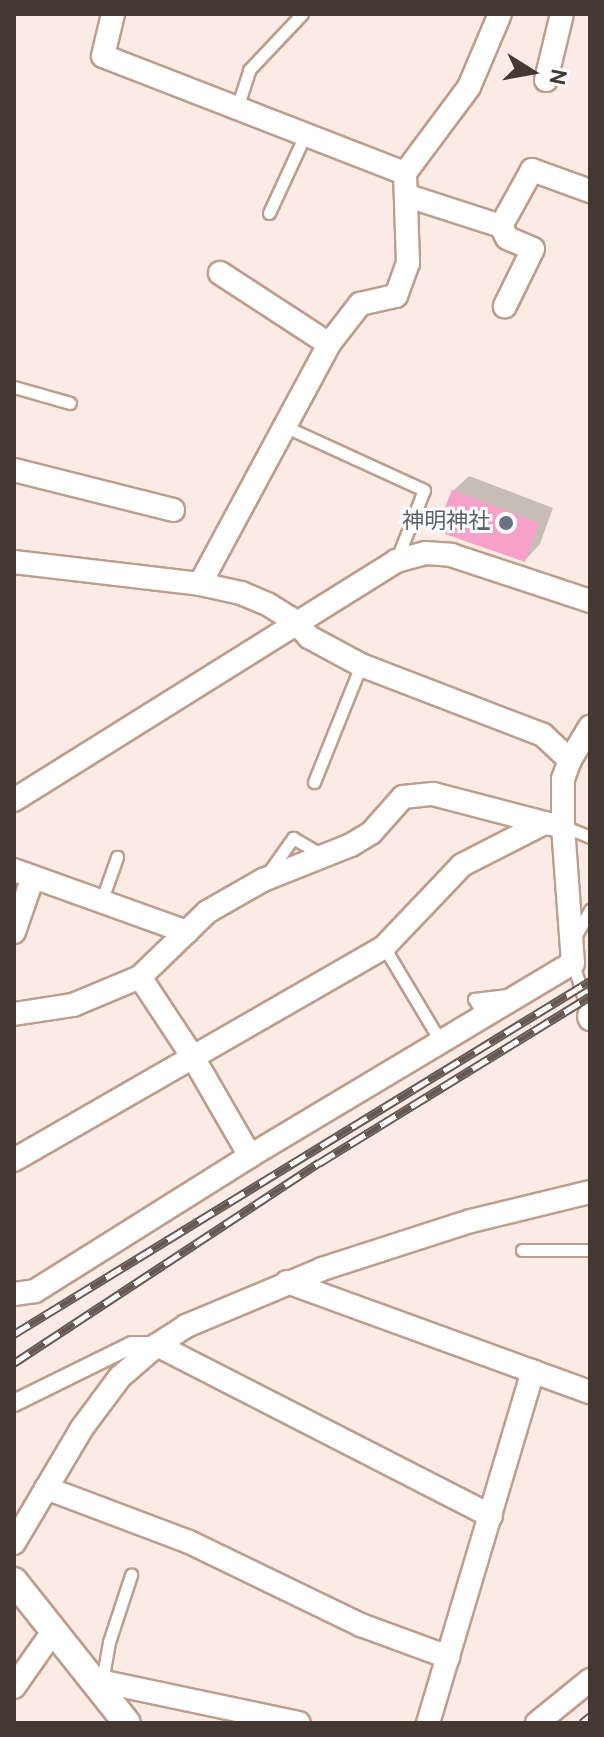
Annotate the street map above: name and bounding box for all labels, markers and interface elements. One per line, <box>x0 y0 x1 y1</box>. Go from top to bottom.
north arrow <box>492 32 572 112</box>
text: N <box>541 66 571 87</box>
place label: 神明神社 <box>402 510 490 536</box>
marker: 神明神社 <box>497 514 515 532</box>

